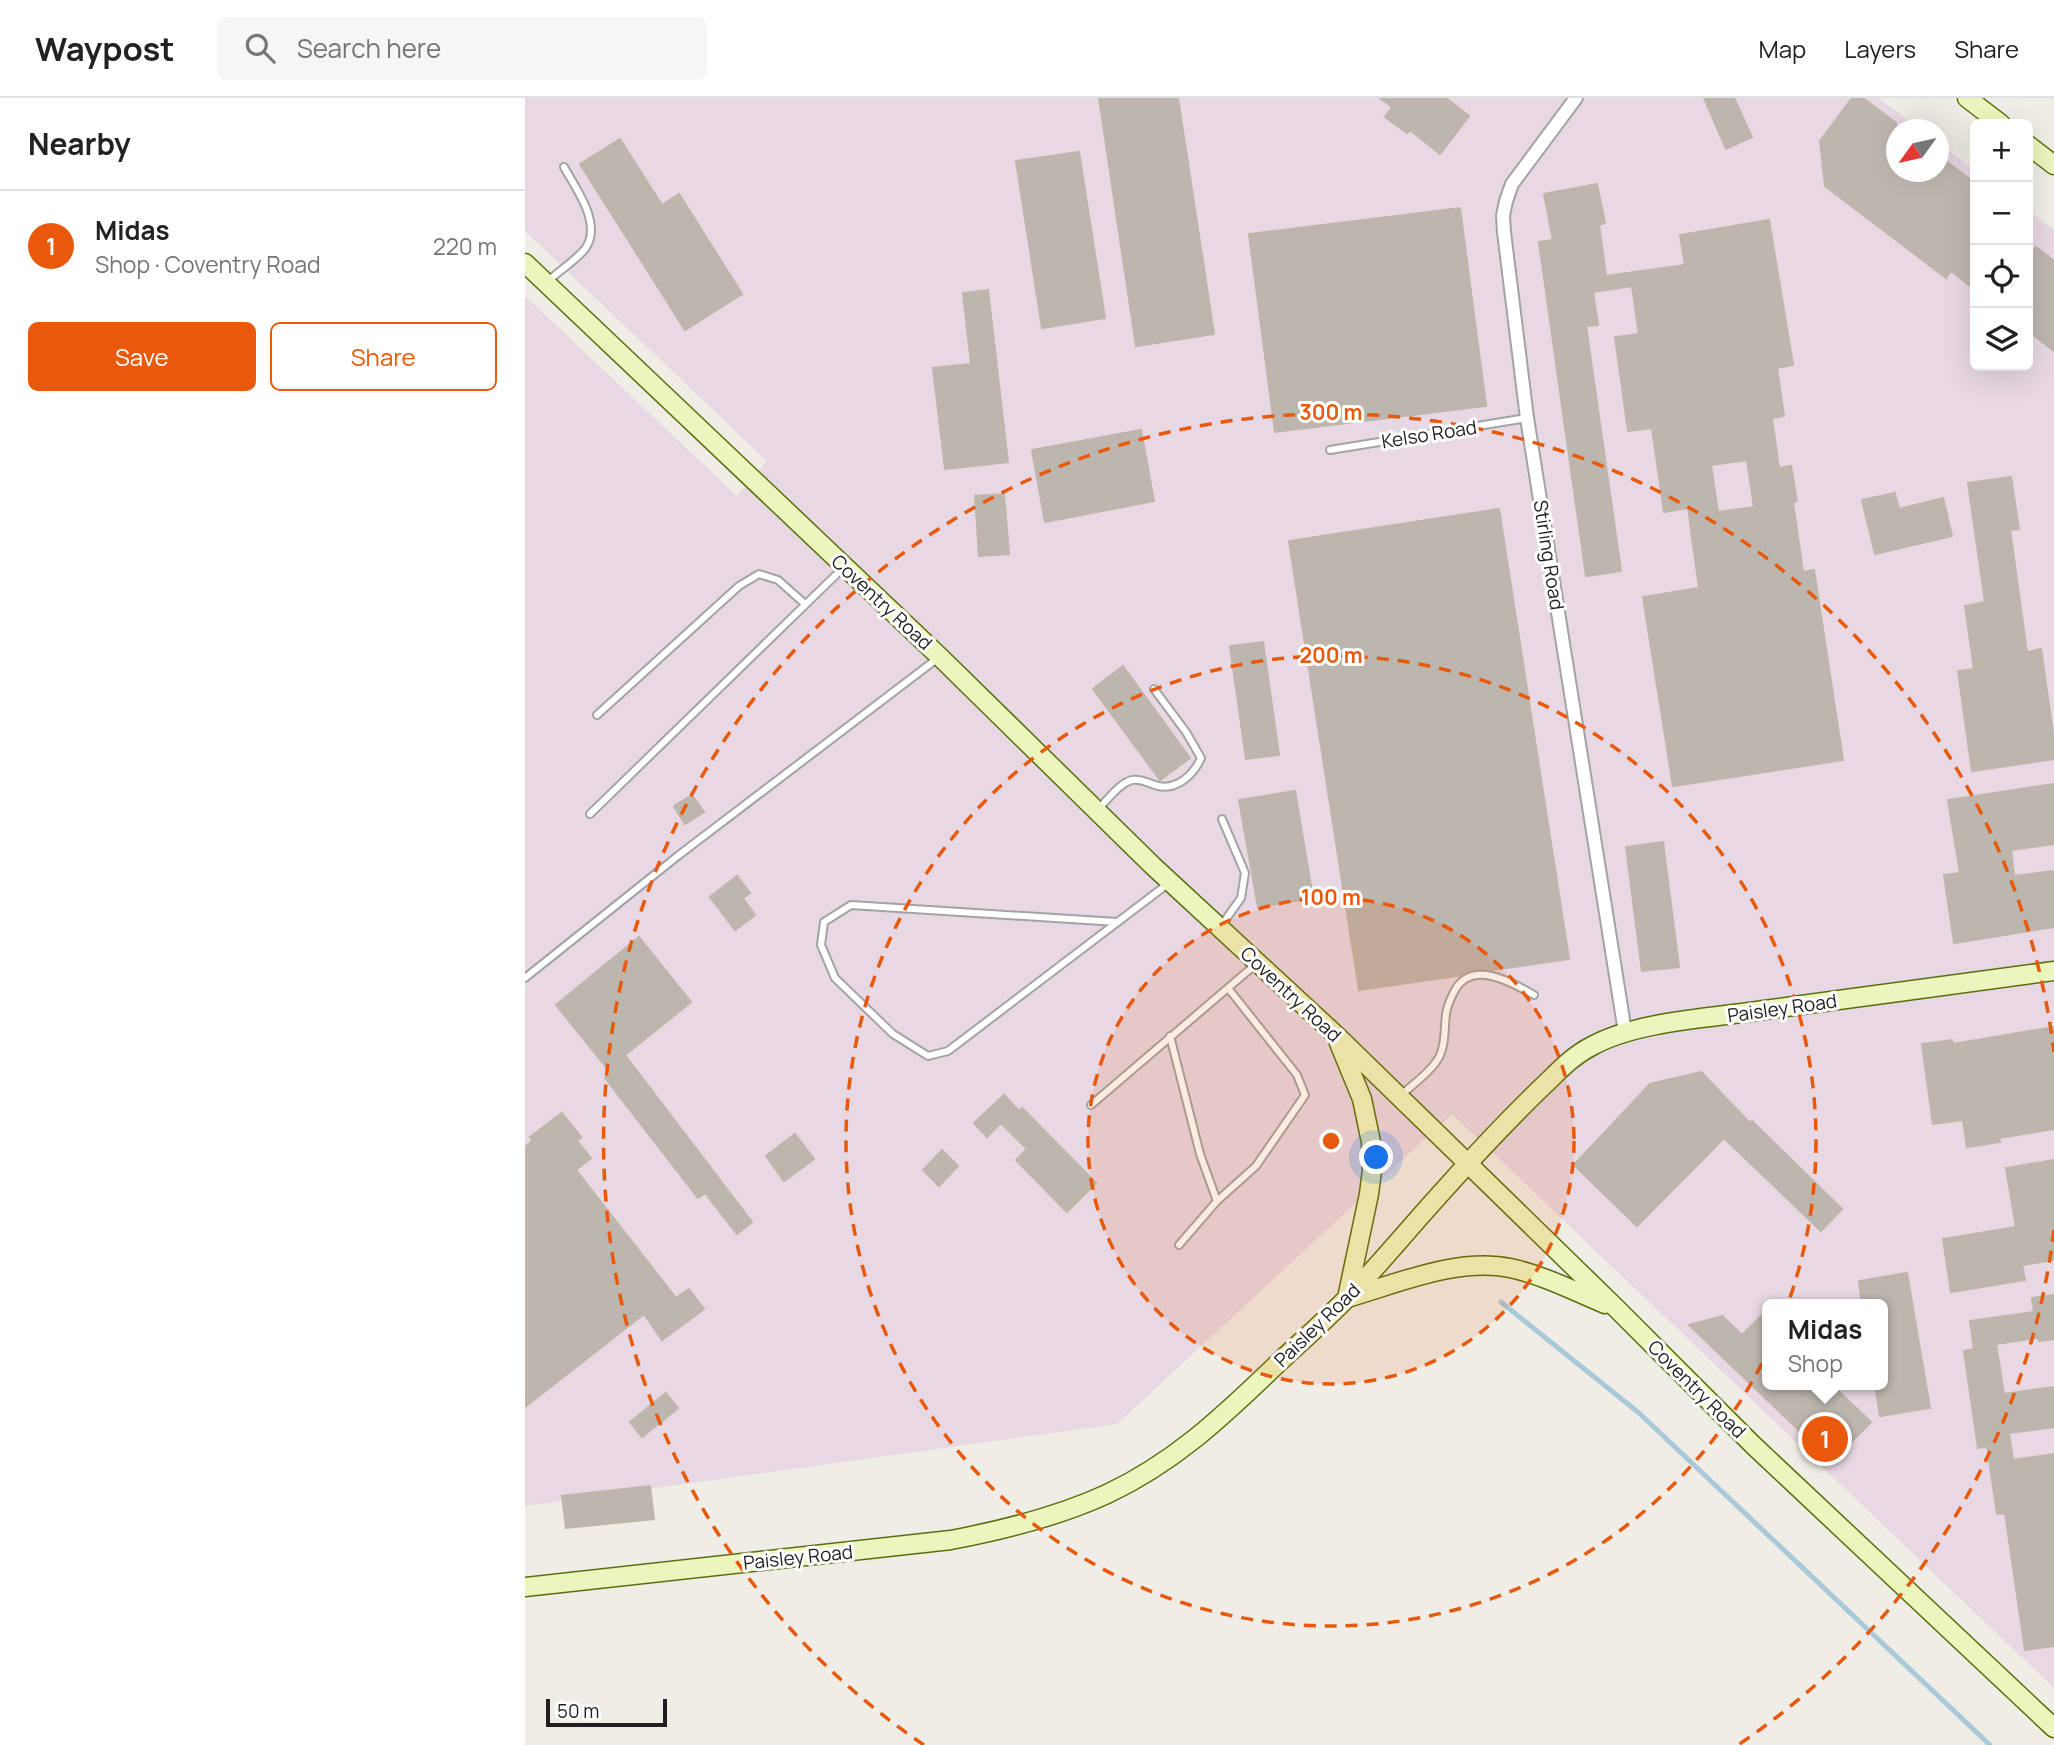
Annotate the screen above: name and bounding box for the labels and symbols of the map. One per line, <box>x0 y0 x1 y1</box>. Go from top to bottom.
north arrow <box>1886 119 1949 182</box>
text: 300 m <box>1300 398 1362 426</box>
street label: Kelso Road <box>1380 414 1478 454</box>
street label: Stirling Road <box>1527 498 1571 612</box>
street label: Coventry Road <box>826 548 938 656</box>
text: 200 m <box>1299 641 1363 669</box>
text: 100 m <box>1301 883 1361 911</box>
street label: Coventry Road <box>1235 940 1347 1048</box>
street label: Paisley Road <box>1726 987 1838 1029</box>
centre of rings <box>1319 1129 1343 1153</box>
your location <box>1359 1140 1393 1174</box>
street label: Paisley Road <box>1268 1277 1366 1373</box>
street label: Coventry Road <box>1642 1334 1752 1444</box>
pin: 1 <box>1802 1413 1848 1465</box>
street label: Paisley Road <box>742 1538 854 1576</box>
scale bar <box>546 1696 667 1728</box>

